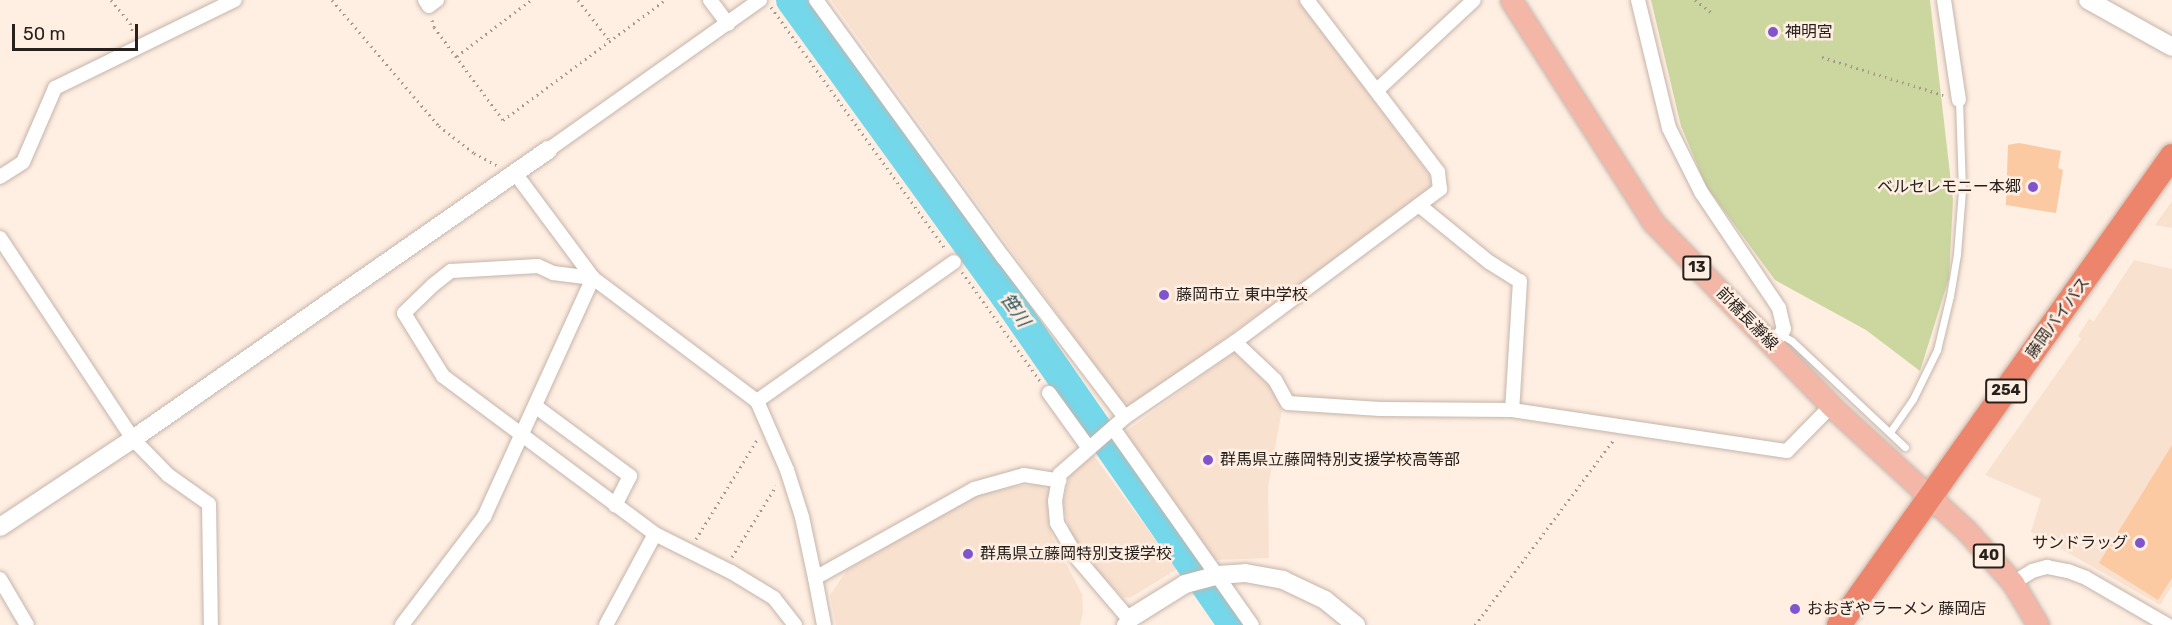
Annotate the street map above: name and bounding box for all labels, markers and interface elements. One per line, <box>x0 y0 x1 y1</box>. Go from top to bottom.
scale bar <box>15 12 141 50</box>
place label: 神明宮 <box>1785 22 1833 42</box>
text: 50 m <box>23 23 66 45</box>
marker: 神明宮 <box>1766 25 1780 39</box>
place label: ベルセレモニー本郷 <box>1877 177 2021 197</box>
marker: ベルセレモニー本郷 <box>2026 180 2040 194</box>
road number: 13 <box>1682 256 1712 280</box>
street label: 藤岡バイパス <box>2022 274 2094 362</box>
street label: 前橋長瀞線 <box>1712 284 1782 354</box>
place label: 藤岡市立 東中学校 <box>1176 285 1308 305</box>
marker: 藤岡市立 東中学校 <box>1157 288 1171 302</box>
water label: 笹川 <box>996 289 1034 331</box>
road number: 254 <box>1985 379 2027 403</box>
place label: 群馬県立藤岡特別支援学校高等部 <box>1220 450 1460 470</box>
marker: 群馬県立藤岡特別支援学校高等部 <box>1201 453 1215 467</box>
place label: サンドラッグ <box>2032 533 2128 553</box>
marker: サンドラッグ <box>2133 536 2147 550</box>
place label: 群馬県立藤岡特別支援学校 <box>980 544 1172 564</box>
road number: 40 <box>1972 544 2006 568</box>
marker: 群馬県立藤岡特別支援学校 <box>961 547 975 561</box>
place label: おおぎやラーメン 藤岡店 <box>1807 599 1987 619</box>
marker: おおぎやラーメン 藤岡店 <box>1788 602 1802 616</box>

